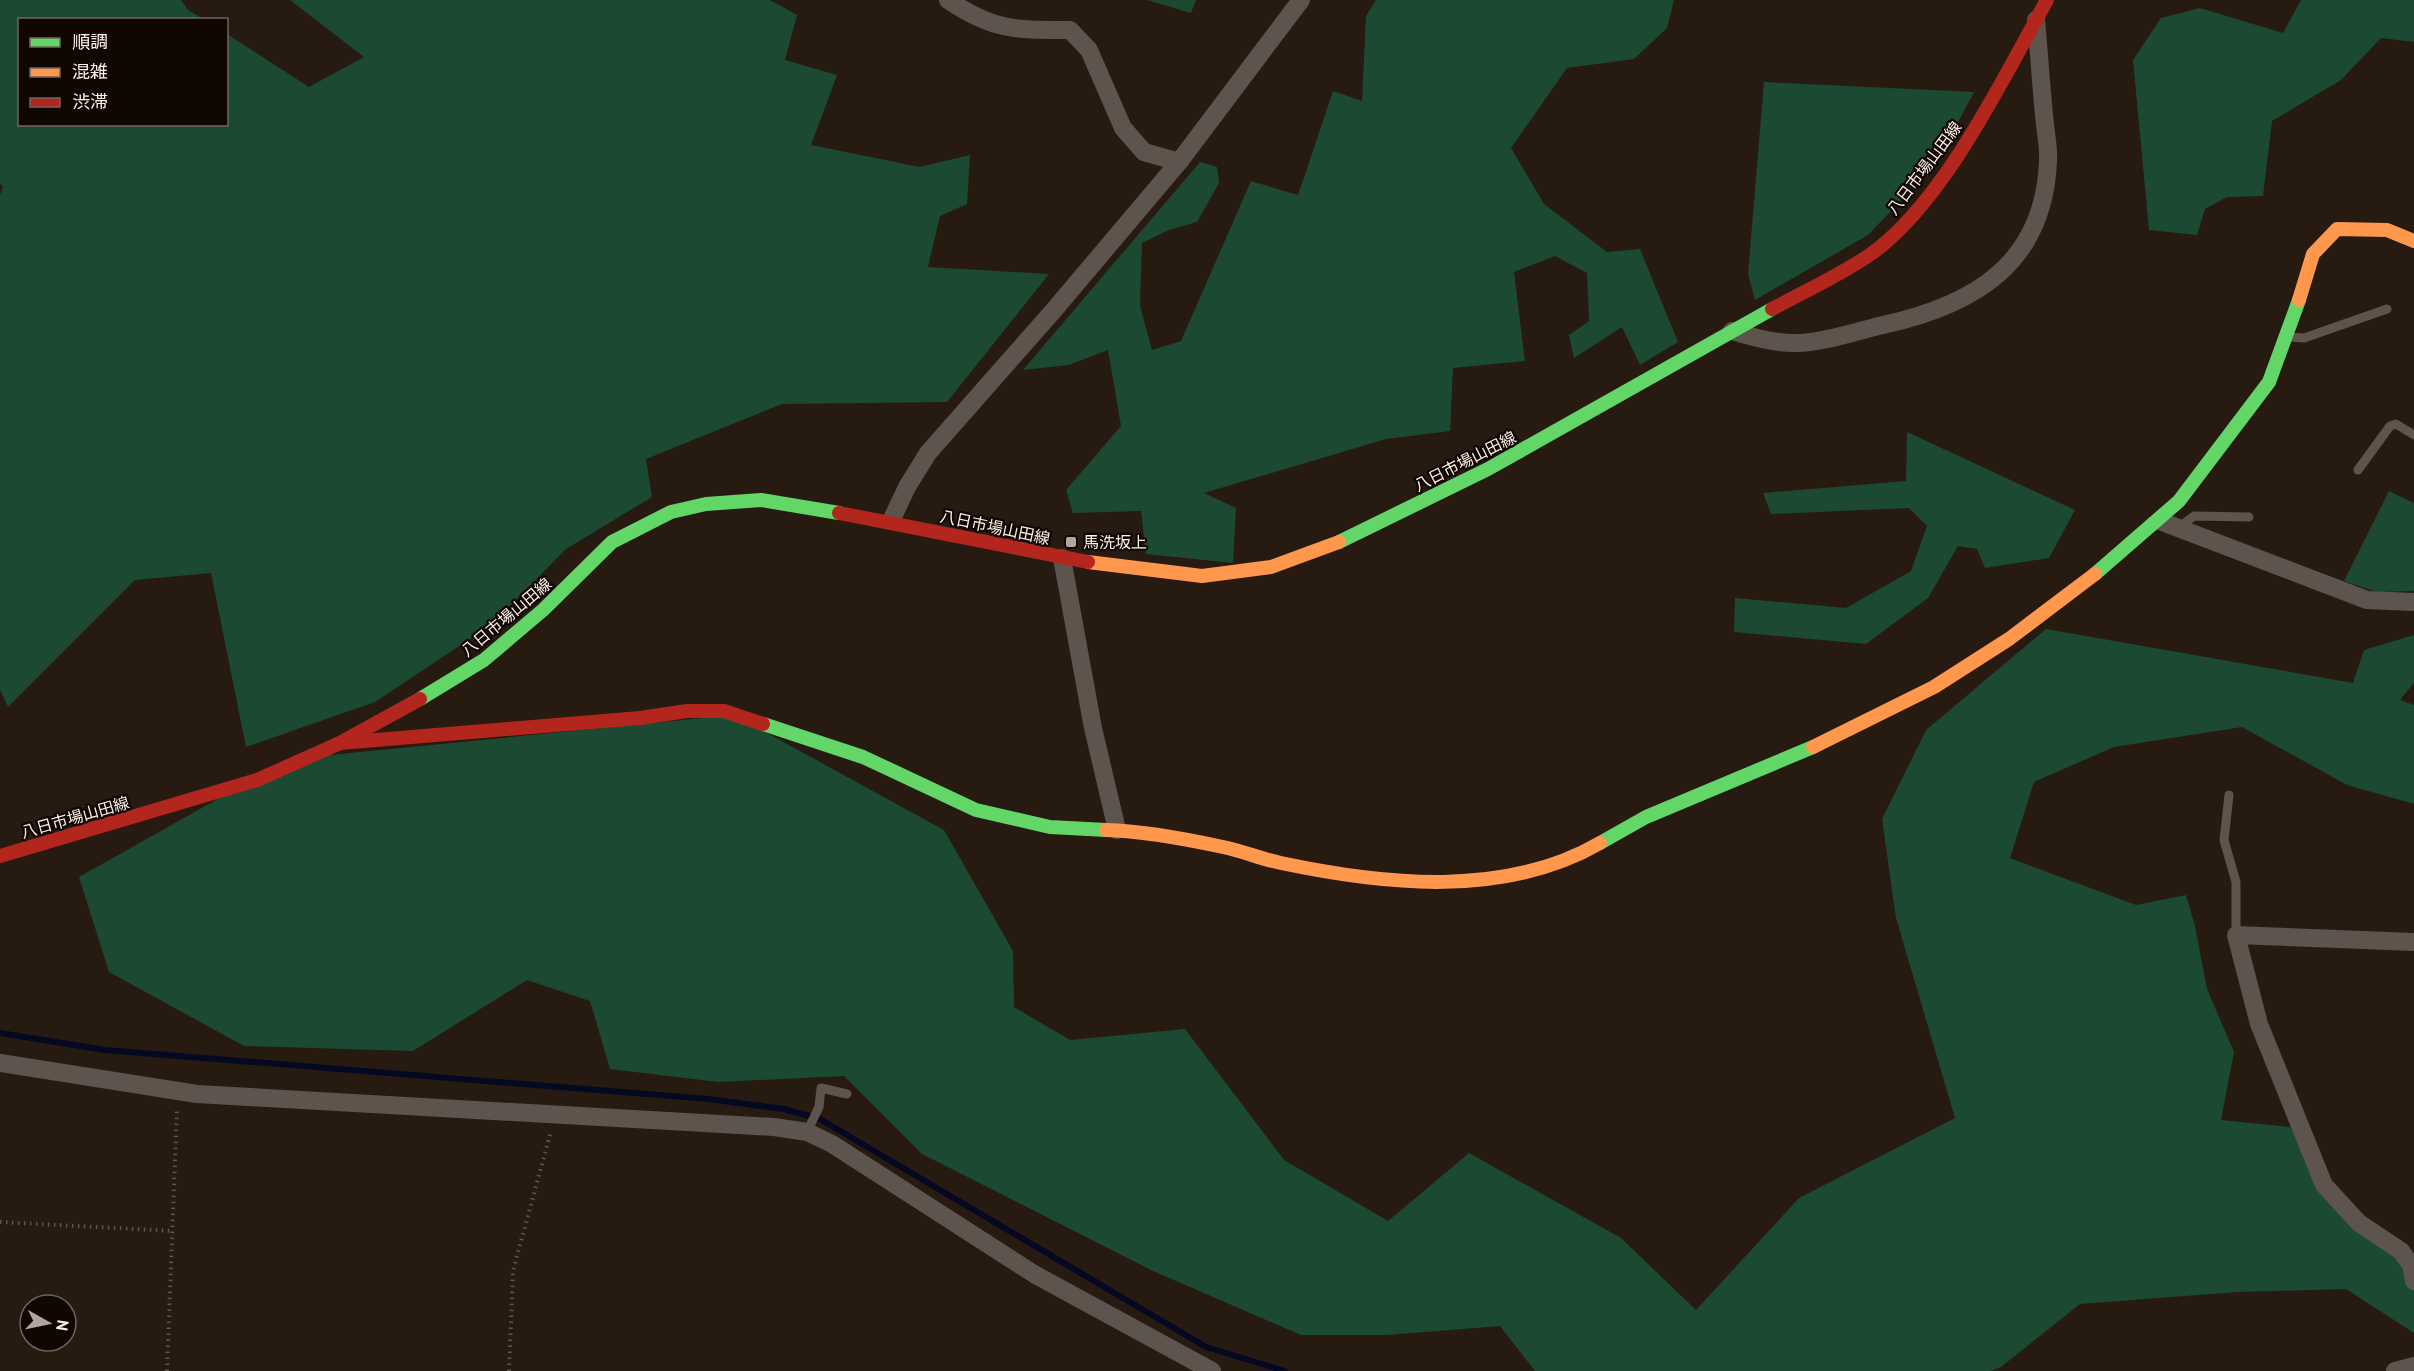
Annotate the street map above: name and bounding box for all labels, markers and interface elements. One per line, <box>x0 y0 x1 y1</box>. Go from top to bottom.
legend <box>18 18 228 126</box>
text: 順調 <box>72 30 108 53</box>
text: 混雑 <box>72 60 108 83</box>
text: 渋滞 <box>72 90 108 113</box>
street label: 八日市場山田線 <box>1882 117 1966 219</box>
street label: 八日市場山田線 <box>1411 427 1519 495</box>
street label: 八日市場山田線 <box>938 506 1052 548</box>
place label: 馬洗坂上 <box>1083 532 1147 552</box>
marker: 馬洗坂上 <box>1064 535 1078 549</box>
street label: 八日市場山田線 <box>457 573 555 661</box>
street label: 八日市場山田線 <box>18 792 132 842</box>
north arrow <box>18 1293 78 1353</box>
text: N <box>52 1319 74 1332</box>

